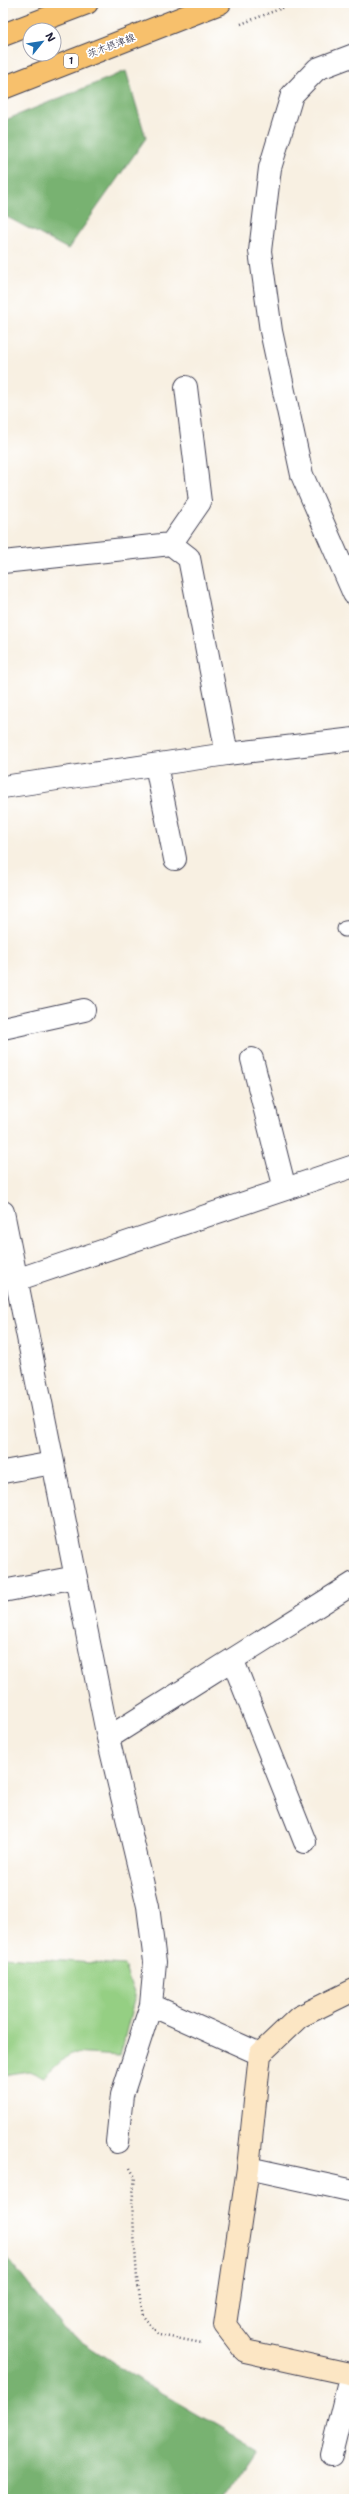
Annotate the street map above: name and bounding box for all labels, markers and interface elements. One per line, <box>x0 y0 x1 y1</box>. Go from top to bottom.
north arrow <box>22 22 62 62</box>
text: N <box>42 30 59 45</box>
street label: 茨木摂津線 <box>86 30 137 60</box>
road number: 1 <box>64 54 78 68</box>

